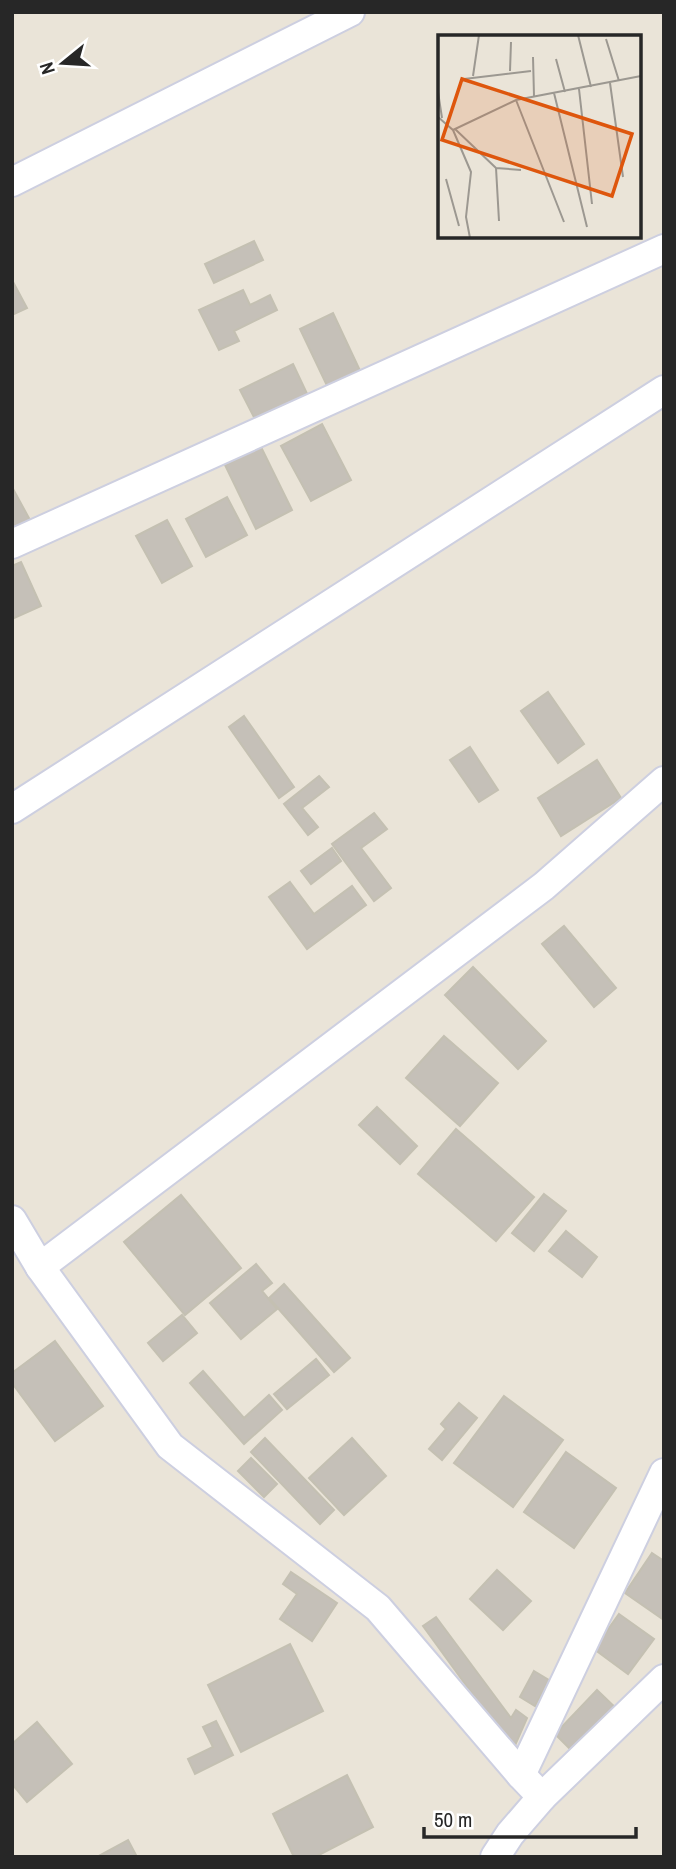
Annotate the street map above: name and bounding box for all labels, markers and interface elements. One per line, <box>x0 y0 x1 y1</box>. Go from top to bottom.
north arrow <box>28 28 98 98</box>
inset map <box>438 35 641 238</box>
text: N <box>33 59 61 78</box>
scale bar <box>424 1796 636 1840</box>
text: 50 m <box>434 1805 472 1834</box>

